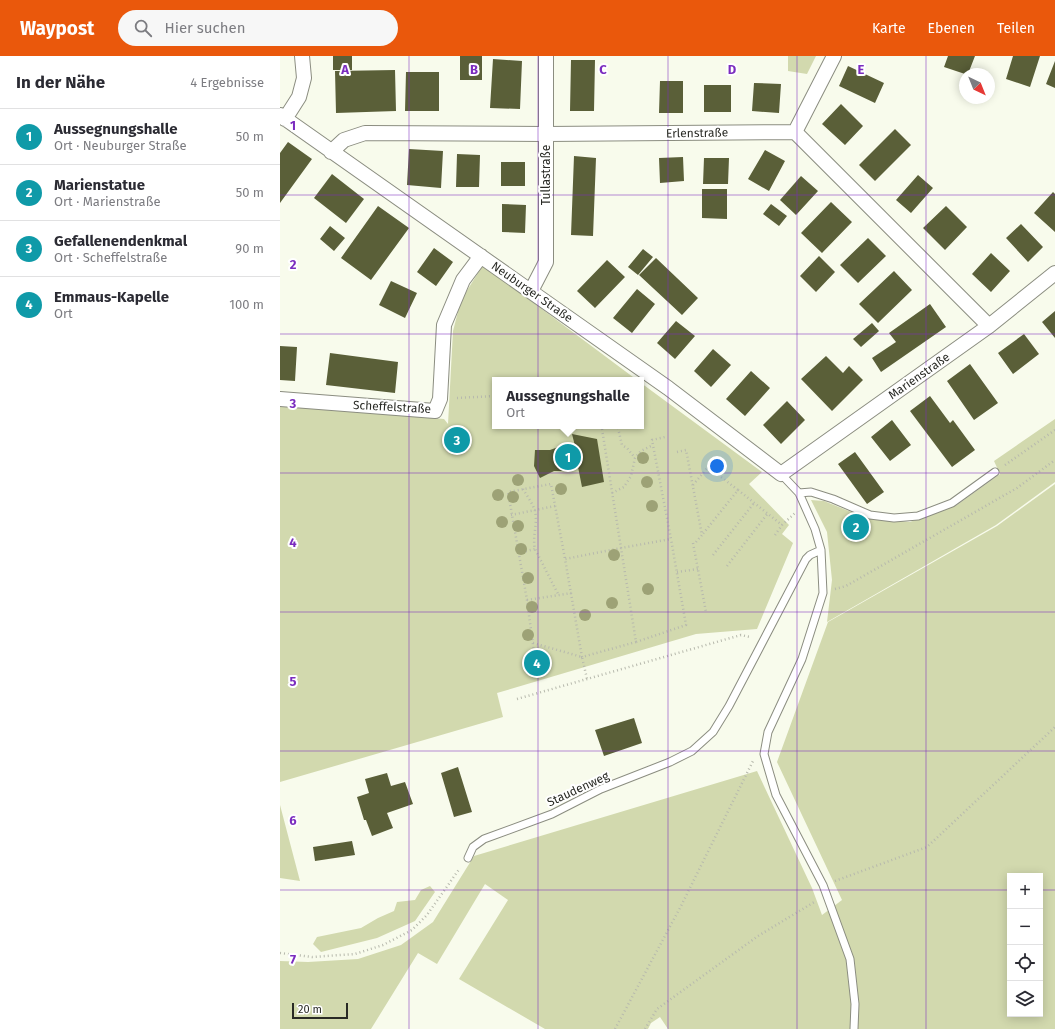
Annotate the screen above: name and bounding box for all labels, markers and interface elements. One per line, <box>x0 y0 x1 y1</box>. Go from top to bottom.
search box <box>118 10 398 46</box>
text: Waypost <box>20 17 94 40</box>
icon: search <box>132 17 154 39</box>
text: Hier suchen <box>164 19 245 37</box>
text: Karte <box>872 20 906 37</box>
text: Ebenen <box>928 20 975 37</box>
text: Teilen <box>997 20 1035 37</box>
text: A <box>340 62 349 77</box>
text: B <box>470 62 478 77</box>
text: C <box>599 62 607 77</box>
text: D <box>728 62 737 77</box>
text: E <box>858 62 865 77</box>
north arrow <box>959 68 995 104</box>
text: In der Nähe <box>16 72 105 93</box>
text: 4 Ergebnisse <box>190 75 264 90</box>
text: 1 <box>290 118 296 133</box>
text: Aussegnungshalle <box>54 120 177 138</box>
street label: Erlenstraße <box>666 125 728 141</box>
text: 1 <box>26 129 32 144</box>
text: 50 m <box>236 129 264 144</box>
text: Ort · Neuburger Straße <box>54 138 187 153</box>
street label: Tullastraße <box>539 145 553 205</box>
text: Marienstatue <box>54 176 145 194</box>
text: 2 <box>26 185 32 200</box>
text: 50 m <box>236 185 264 200</box>
text: Ort · Marienstraße <box>54 194 160 209</box>
text: Gefallenendenkmal <box>54 232 187 250</box>
text: 3 <box>26 241 32 256</box>
text: 90 m <box>235 241 264 256</box>
text: Ort · Scheffelstraße <box>54 250 167 265</box>
text: 2 <box>290 257 297 272</box>
street label: Neuburger Straße <box>489 259 575 325</box>
text: Emmaus-Kapelle <box>54 288 169 306</box>
text: 4 <box>25 297 33 312</box>
text: 100 m <box>229 297 264 312</box>
text: Ort <box>54 306 73 321</box>
street label: Marienstraße <box>886 350 952 402</box>
popup <box>492 377 644 429</box>
text: Aussegnungshalle <box>506 387 630 405</box>
text: 3 <box>289 396 297 411</box>
street label: Scheffelstraße <box>353 398 431 416</box>
text: Ort <box>506 405 525 420</box>
pin: 3 <box>444 425 470 455</box>
pin: 1 <box>555 442 581 472</box>
your location <box>707 456 727 476</box>
pin: 2 <box>843 512 869 542</box>
text: 4 <box>289 535 297 550</box>
pin: 4 <box>524 648 550 678</box>
text: 5 <box>290 674 297 689</box>
street label: Staudenweg <box>545 768 612 809</box>
text: 6 <box>289 813 297 828</box>
map controls <box>1007 873 1043 1017</box>
button: + <box>1007 873 1043 909</box>
button: − <box>1007 909 1043 945</box>
button: locate <box>1007 945 1043 981</box>
text: 7 <box>290 952 296 967</box>
button: layers <box>1007 981 1043 1017</box>
scale bar <box>292 1001 348 1020</box>
text: 20 m <box>298 1003 322 1016</box>

